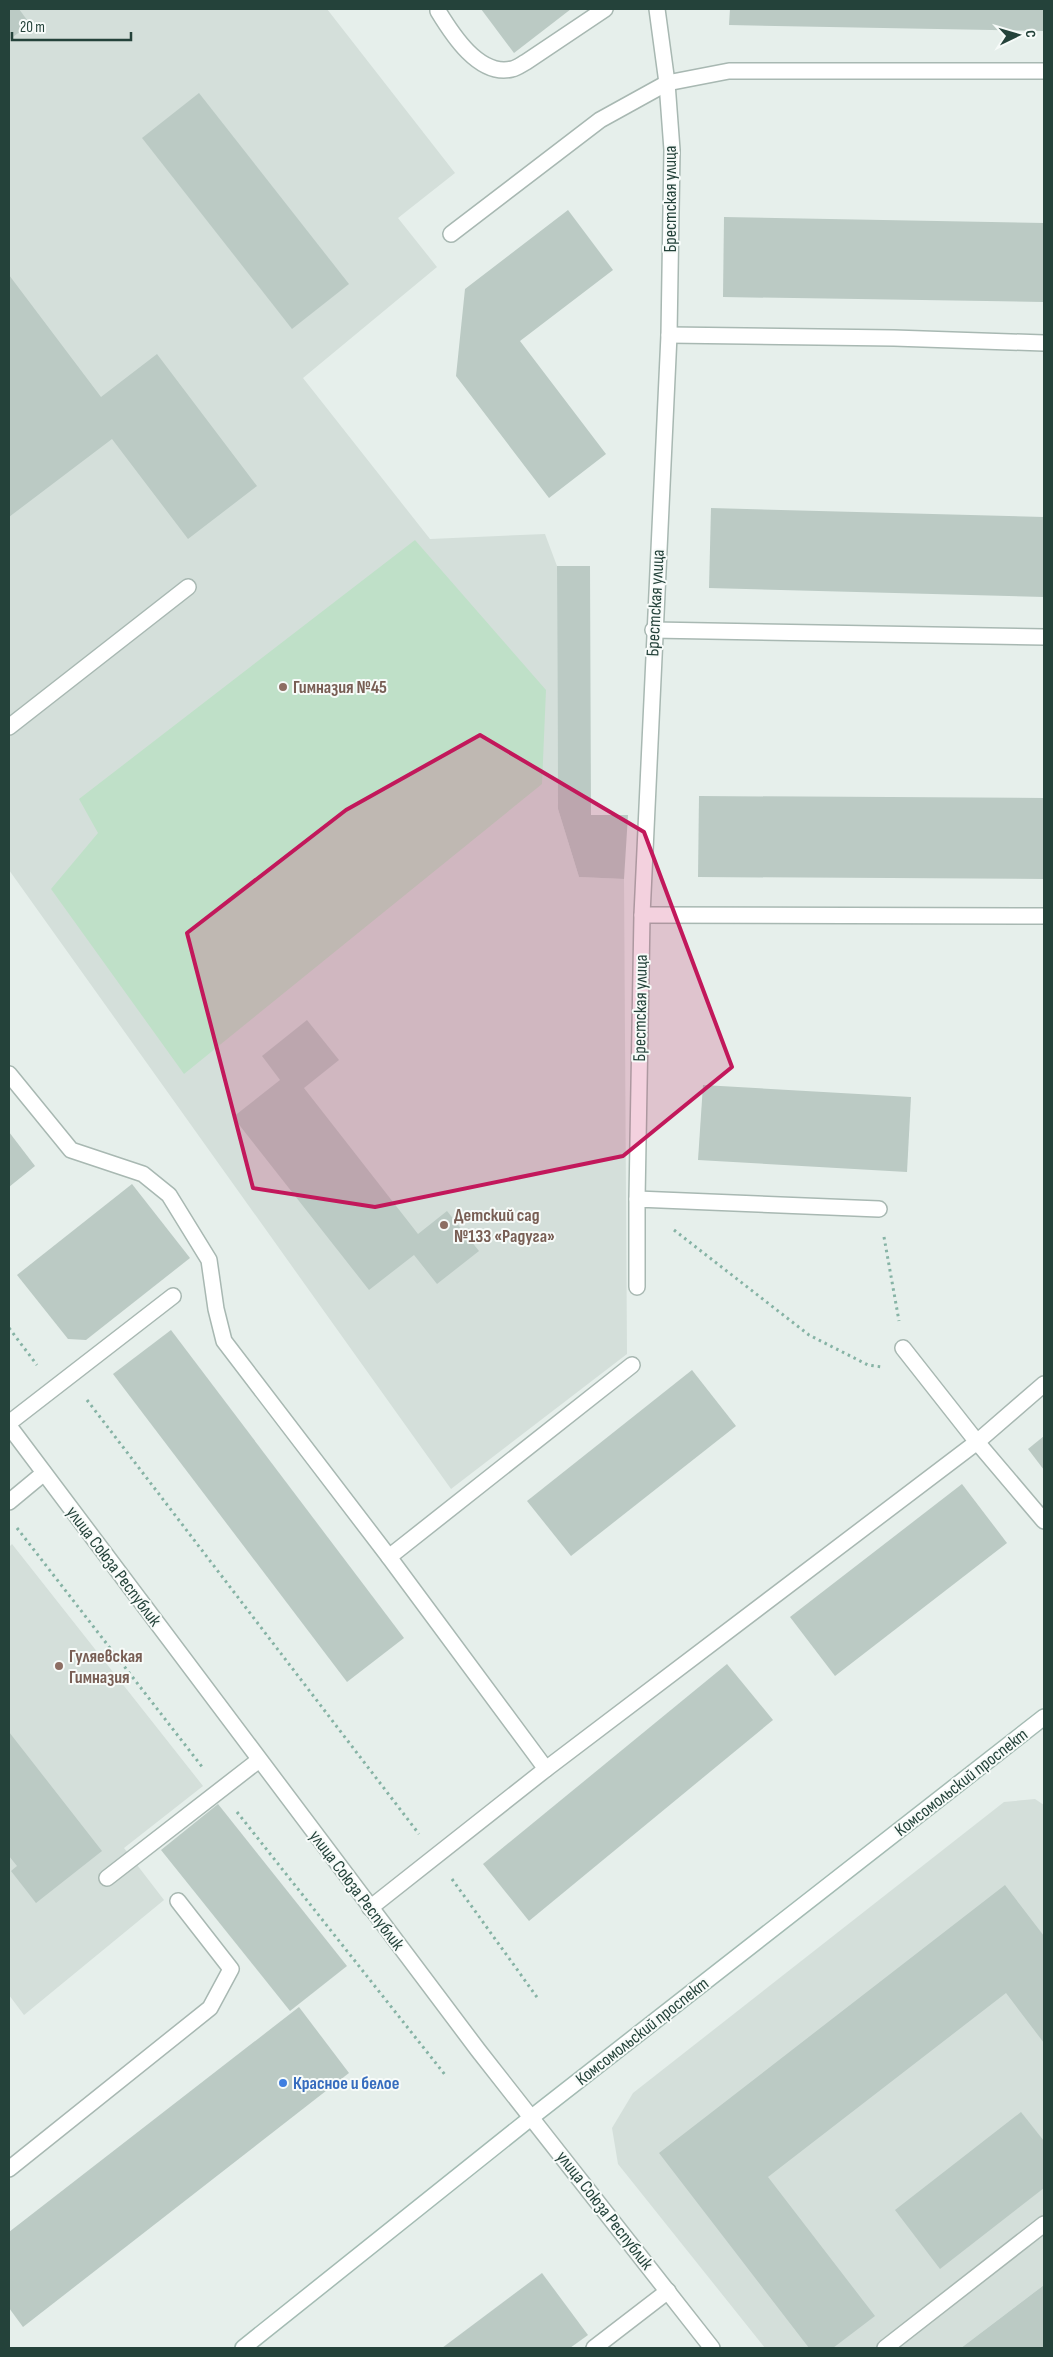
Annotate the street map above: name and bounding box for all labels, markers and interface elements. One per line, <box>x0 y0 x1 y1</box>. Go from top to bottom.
scale bar <box>12 10 131 42</box>
north arrow <box>993 10 1043 60</box>
text: 20 m <box>20 18 45 37</box>
text: С <box>1022 30 1039 38</box>
street label: Брестская улица <box>660 145 681 253</box>
street label: Брестская улица <box>642 549 669 657</box>
place label: Гимназия №45 <box>293 677 387 698</box>
marker: Гимназия №45 <box>277 681 289 693</box>
street label: Брестская улица <box>629 954 652 1062</box>
place label: Детский сад №133 «Радуга» <box>454 1205 555 1247</box>
marker: Детский сад №133 «Радуга» <box>438 1219 450 1231</box>
street label: улица Союза Республик <box>62 1502 166 1631</box>
place label: Гуляевская Гимназия <box>69 1646 143 1688</box>
marker: Гуляевская Гимназия <box>53 1660 65 1672</box>
street label: Комсомольский проспект <box>891 1724 1032 1841</box>
street label: улица Союза Республик <box>305 1826 409 1955</box>
street label: Комсомольский проспект <box>572 1973 713 2090</box>
place label: Красное и белое <box>293 2073 399 2094</box>
marker: Красное и белое <box>277 2077 289 2089</box>
street label: улица Союза Республик <box>552 2147 658 2274</box>

